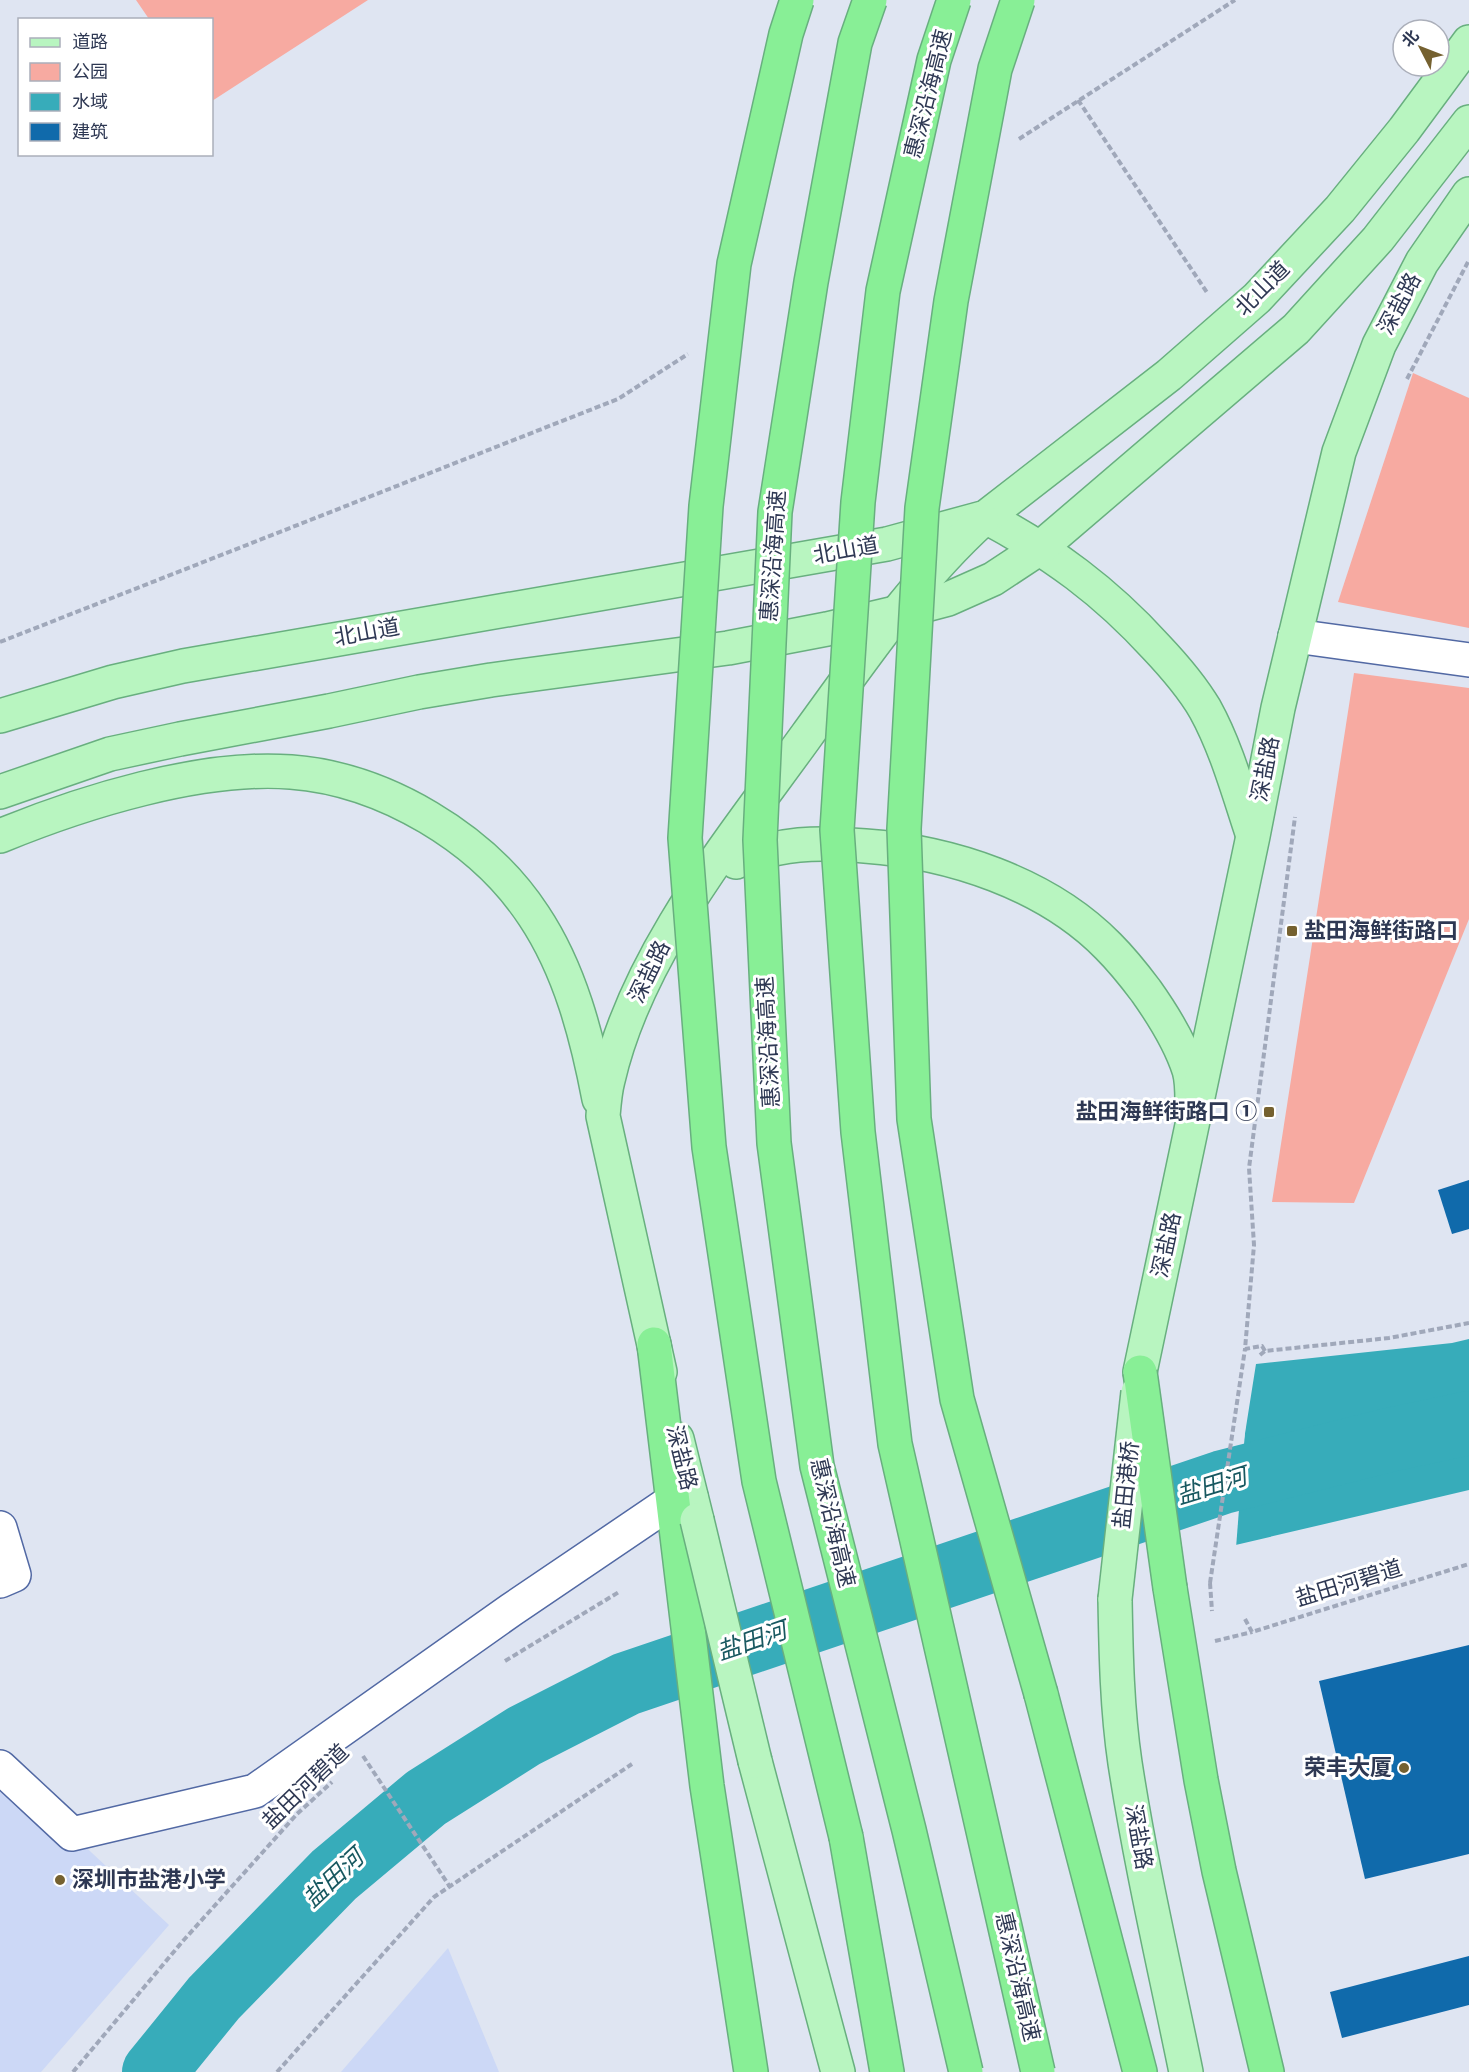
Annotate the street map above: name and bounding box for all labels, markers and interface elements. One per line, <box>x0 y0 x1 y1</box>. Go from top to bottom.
legend <box>18 18 213 156</box>
north arrow <box>1391 18 1451 78</box>
text: 北 <box>1396 25 1425 53</box>
street label: 惠深沿海高速 <box>897 26 961 162</box>
text: 道路 <box>72 29 108 56</box>
text: 公园 <box>72 59 108 86</box>
text: 水域 <box>72 89 108 116</box>
text: 建筑 <box>72 119 108 146</box>
street label: 北山道 <box>1228 254 1298 324</box>
street label: 深盐路 <box>1370 267 1430 341</box>
street label: 惠深沿海高速 <box>753 489 795 623</box>
street label: 北山道 <box>811 529 881 573</box>
street label: 北山道 <box>332 611 402 655</box>
street label: 深盐路 <box>1244 733 1288 805</box>
place label: 盐田海鲜街路口 <box>1304 915 1458 948</box>
marker: 盐田海鲜街路口 <box>1285 924 1299 938</box>
street label: 深盐路 <box>621 935 679 1009</box>
street label: 惠深沿海高速 <box>749 975 789 1109</box>
place label: 盐田海鲜街路口 ① <box>1075 1096 1257 1129</box>
marker: 盐田海鲜街路口 ① <box>1262 1105 1276 1119</box>
street label: 深盐路 <box>1144 1209 1190 1281</box>
street label: 深盐路 <box>657 1422 705 1494</box>
street label: 盐田港桥 <box>1106 1440 1148 1530</box>
street label: 惠深沿海高速 <box>801 1455 863 1591</box>
water label: 盐田河 <box>1172 1458 1256 1515</box>
street label: 盐田河碧道 <box>1292 1552 1406 1616</box>
water label: 盐田河 <box>712 1612 796 1671</box>
street label: 盐田河碧道 <box>255 1737 357 1837</box>
place label: 荣丰大厦 <box>1304 1752 1392 1785</box>
marker: 荣丰大厦 <box>1397 1761 1411 1775</box>
street label: 深盐路 <box>1116 1802 1160 1872</box>
water label: 盐田河 <box>295 1839 376 1917</box>
place label: 深圳市盐港小学 <box>72 1864 226 1897</box>
marker: 深圳市盐港小学 <box>53 1873 67 1887</box>
street label: 惠深沿海高速 <box>986 1909 1048 2045</box>

